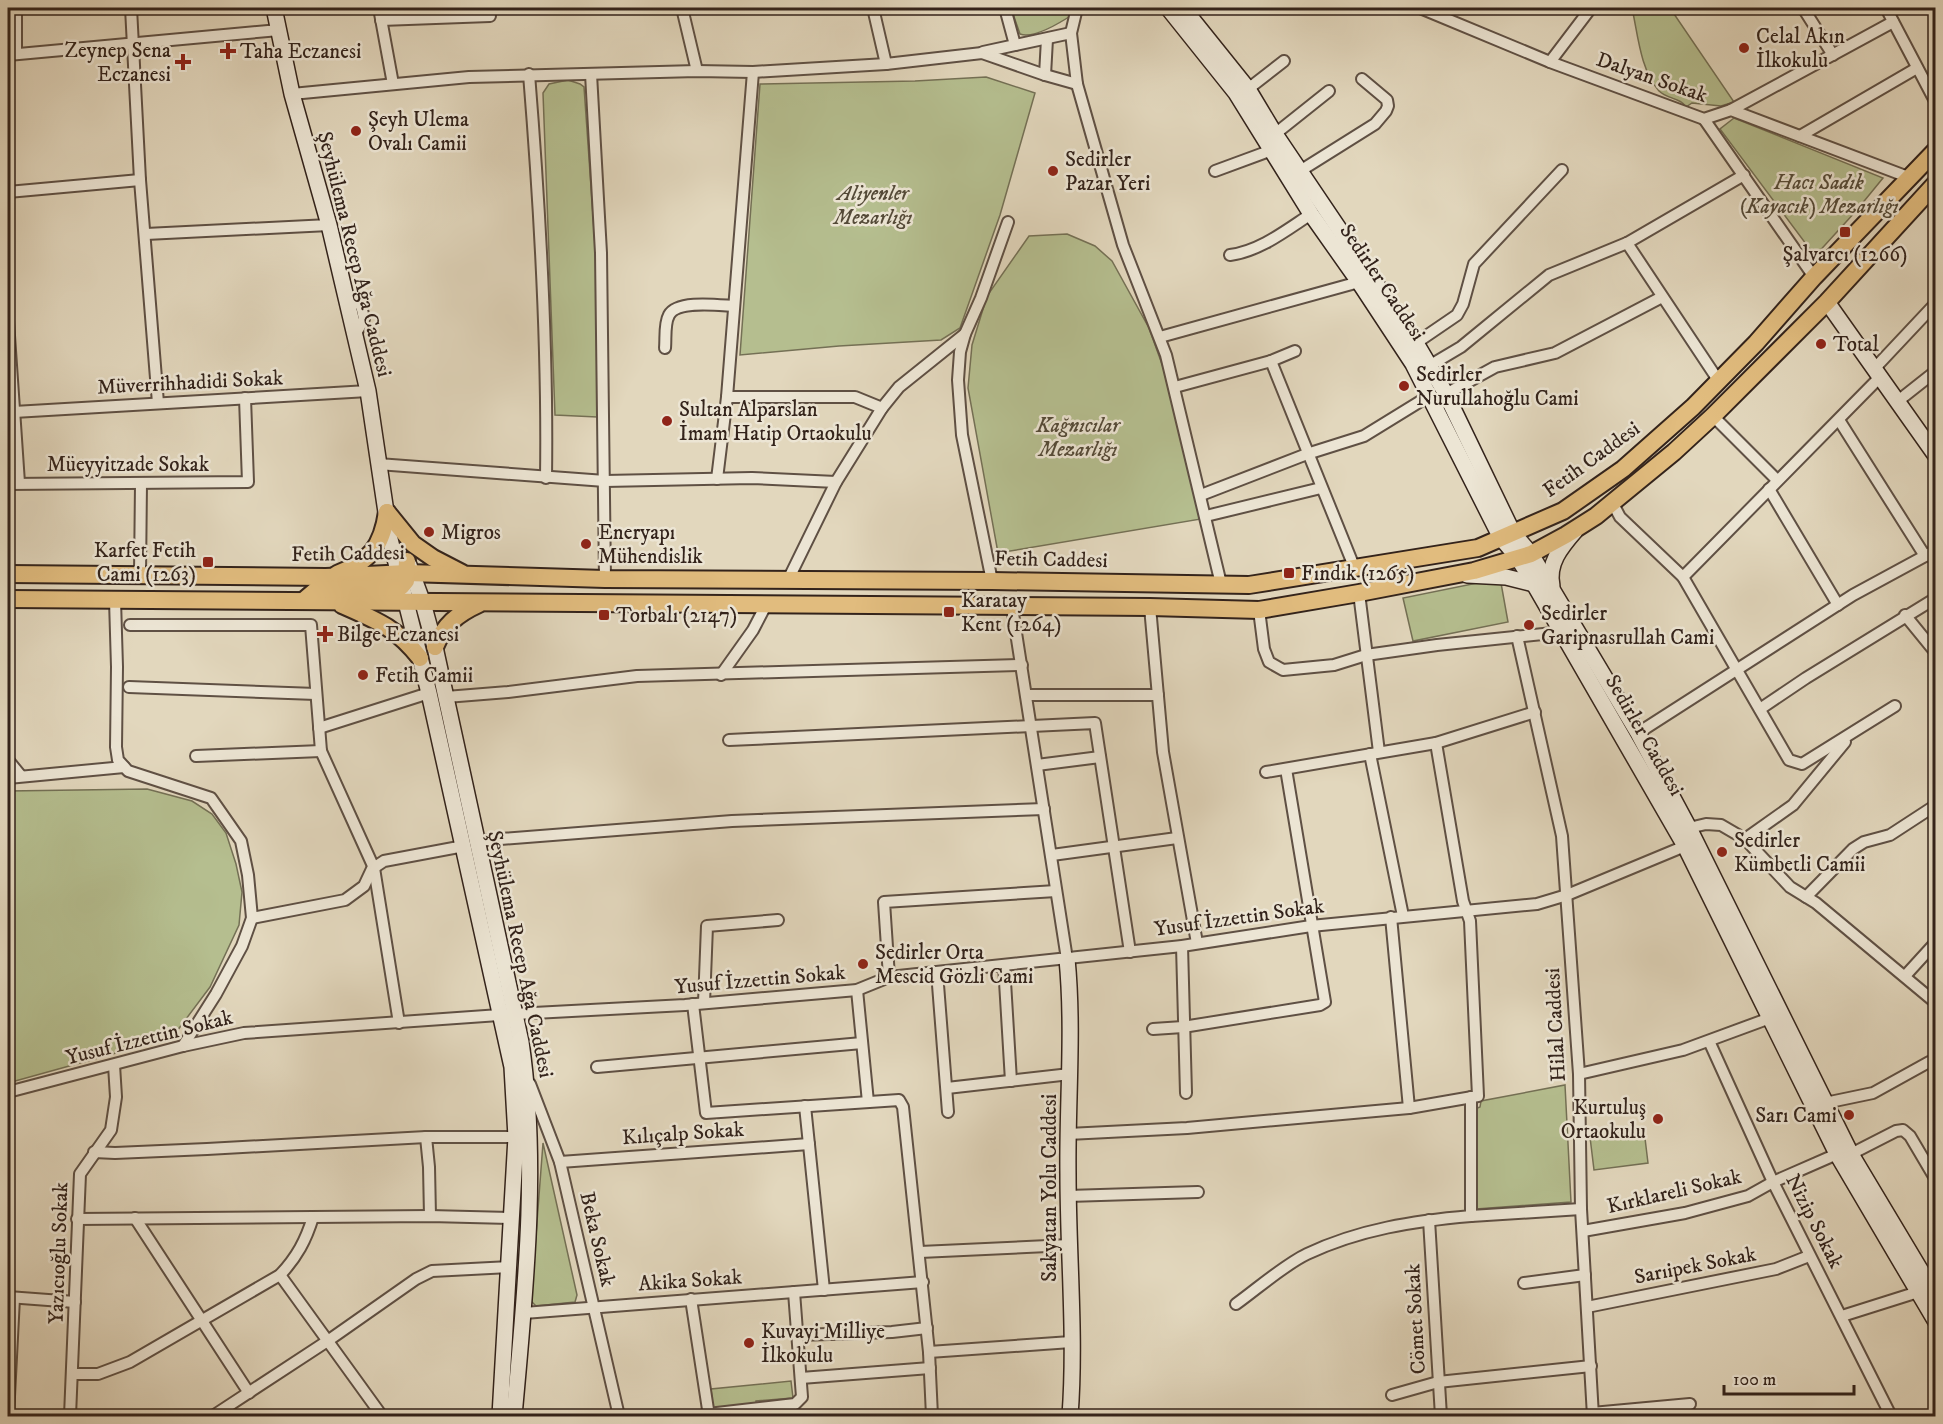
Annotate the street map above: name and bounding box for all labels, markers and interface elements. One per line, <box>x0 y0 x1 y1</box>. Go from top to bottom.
place label: Celal Akın İlkokulu <box>1756 24 1845 74</box>
place label: Zeynep Sena Eczanesi <box>65 38 171 88</box>
place label: Taha Eczanesi <box>240 39 361 65</box>
marker: Celal Akın İlkokulu <box>1737 41 1751 55</box>
marker: Taha Eczanesi <box>221 44 235 58</box>
street label: Dalyan Sokak <box>1593 47 1711 109</box>
marker: Zeynep Sena Eczanesi <box>176 55 190 69</box>
place label: Şeyh Ulema Ovalı Camii <box>368 107 469 157</box>
marker: Şeyh Ulema Ovalı Camii <box>349 124 363 138</box>
street label: Şeyhülema Recep Ağa Caddesi <box>311 129 397 380</box>
place label: Sedirler Pazar Yeri <box>1065 147 1150 197</box>
marker: Sedirler Pazar Yeri <box>1046 164 1060 178</box>
park label: Hacı Sadık (Kayacık) Mezarlığı <box>1739 170 1899 220</box>
park label: Aliyenler Mezarlığı <box>832 181 913 231</box>
street label: Sedirler Caddesi <box>1334 219 1431 346</box>
marker: Şalvarcı (1266) <box>1838 225 1852 239</box>
place label: Şalvarcı (1266) <box>1783 242 1907 268</box>
place label: Total <box>1833 332 1880 358</box>
marker: Total <box>1814 337 1828 351</box>
place label: Sedirler Nurullahoğlu Cami <box>1416 362 1579 412</box>
street label: Müverrihhadidi Sokak <box>96 365 284 401</box>
marker: Sedirler Nurullahoğlu Cami <box>1397 379 1411 393</box>
place label: Sultan Alparslan İmam Hatip Ortaokulu <box>679 397 872 447</box>
park label: Kağnıcılar Mezarlığı <box>1035 413 1121 463</box>
marker: Sultan Alparslan İmam Hatip Ortaokulu <box>660 414 674 428</box>
street label: Fetih Caddesi <box>1538 416 1645 504</box>
street label: Müeyyitzade Sokak <box>47 452 210 478</box>
place label: Migros <box>441 520 501 546</box>
place label: Eneryapı Mühendislik <box>598 520 703 570</box>
marker: Migros <box>422 525 436 539</box>
marker: Eneryapı Mühendislik <box>579 537 593 551</box>
place label: Karfet Fetih Cami (1263) <box>94 538 196 588</box>
street label: Fetih Caddesi <box>291 540 405 568</box>
street label: Fetih Caddesi <box>994 546 1108 574</box>
marker: Karfet Fetih Cami (1263) <box>201 555 215 569</box>
place label: Fındık (1265) <box>1301 561 1414 587</box>
marker: Fındık (1265) <box>1282 566 1296 580</box>
place label: Karatay Kent (1264) <box>961 588 1061 638</box>
place label: Sedirler Garipnasrullah Cami <box>1541 601 1714 651</box>
place label: Torbalı (2147) <box>616 603 737 629</box>
marker: Karatay Kent (1264) <box>942 605 956 619</box>
marker: Torbalı (2147) <box>597 608 611 622</box>
marker: Sedirler Garipnasrullah Cami <box>1522 618 1536 632</box>
place label: Bilge Eczanesi <box>337 622 459 648</box>
marker: Bilge Eczanesi <box>318 627 332 641</box>
place label: Fetih Camii <box>375 663 473 689</box>
marker: Fetih Camii <box>356 668 370 682</box>
street label: Sedirler Caddesi <box>1599 670 1689 801</box>
street label: Şeyhülema Recep Ağa Caddesi <box>481 828 559 1080</box>
place label: Sedirler Kümbetli Camii <box>1734 828 1865 878</box>
marker: Sedirler Kümbetli Camii <box>1715 845 1729 859</box>
street label: Yusuf İzzettin Sokak <box>1152 892 1326 943</box>
place label: Sedirler Orta Mescid Gözli Cami <box>875 940 1033 990</box>
marker: Sedirler Orta Mescid Gözli Cami <box>856 957 870 971</box>
street label: Yusuf İzzettin Sokak <box>674 959 847 1000</box>
street label: Hilal Caddesi <box>1540 967 1572 1083</box>
street label: Yusuf İzzettin Sokak <box>63 1004 236 1071</box>
street label: Sakyatan Yolu Caddesi <box>1037 1094 1063 1282</box>
place label: Kurtuluş Ortaokulu <box>1561 1095 1646 1145</box>
place label: Sarı Cami <box>1755 1103 1837 1129</box>
marker: Sarı Cami <box>1842 1108 1856 1122</box>
marker: Kurtuluş Ortaokulu <box>1651 1112 1665 1126</box>
street label: Kılıçalp Sokak <box>621 1117 745 1151</box>
street label: Kırklareli Sokak <box>1604 1164 1745 1220</box>
street label: Nizip Sokak <box>1779 1170 1849 1274</box>
street label: Yazıcıoğlu Sokak <box>44 1181 74 1324</box>
street label: Beka Sokak <box>573 1189 621 1290</box>
street label: Sarıipek Sokak <box>1632 1241 1759 1291</box>
street label: Cömet Sokak <box>1400 1262 1432 1375</box>
street label: Akika Sokak <box>637 1264 743 1298</box>
place label: Kuvayi Milliye İlkokulu <box>761 1319 885 1369</box>
marker: Kuvayi Milliye İlkokulu <box>742 1336 756 1350</box>
scale bar <box>1724 1358 1854 1396</box>
text: 100 m <box>1733 1369 1776 1391</box>

